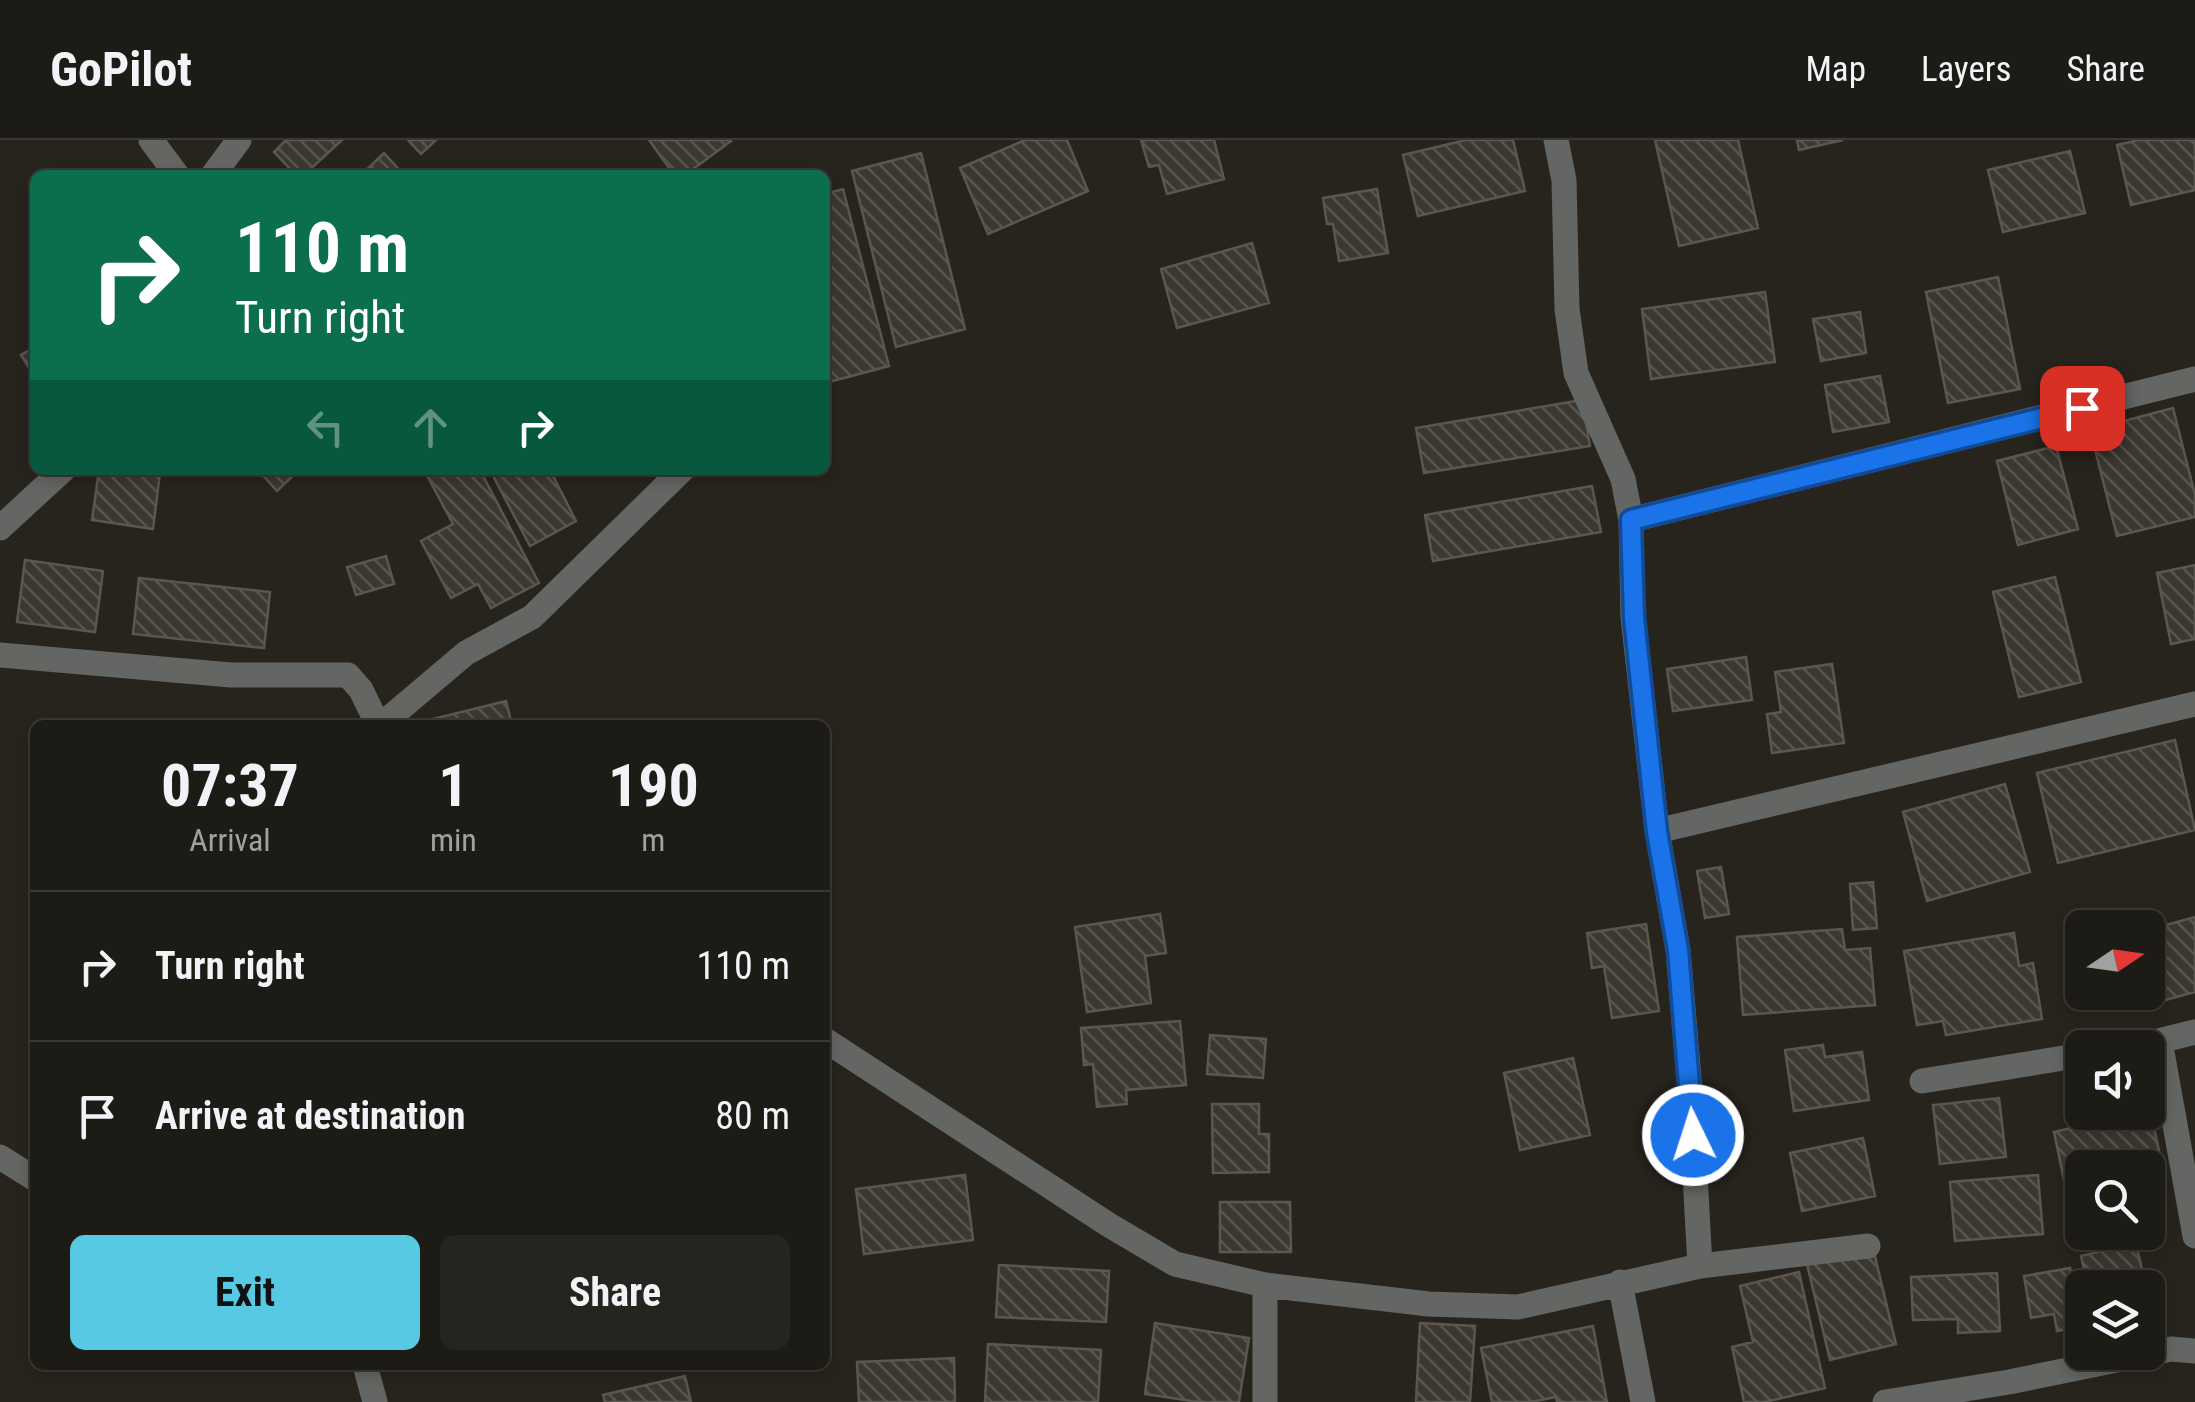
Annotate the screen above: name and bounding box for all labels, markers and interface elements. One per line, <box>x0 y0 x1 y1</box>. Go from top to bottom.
text: GoPilot <box>50 41 192 98</box>
text: Map <box>1805 49 1866 90</box>
text: Layers <box>1921 49 2011 90</box>
text: Share <box>2066 49 2145 90</box>
text: 110 m <box>235 207 409 289</box>
icon: right <box>70 210 200 340</box>
text: Turn right <box>235 291 405 344</box>
pin <box>2040 366 2125 451</box>
icon: arrive <box>2055 381 2110 436</box>
icon: left <box>298 400 353 455</box>
icon: ahead <box>403 400 458 455</box>
icon: right <box>508 400 563 455</box>
text: 07:37 <box>161 750 299 821</box>
text: 1 <box>438 750 469 821</box>
text: 190 <box>608 750 699 821</box>
text: Arrival <box>189 821 271 859</box>
text: min <box>430 821 477 859</box>
text: m <box>641 821 665 859</box>
north arrow <box>2065 910 2165 1010</box>
map controls <box>2065 910 2165 1370</box>
icon: right <box>70 939 125 994</box>
text: Turn right <box>155 944 305 988</box>
text: 110 m <box>696 944 790 988</box>
button: sound <box>2065 1030 2165 1130</box>
position arrow <box>1641 1083 1745 1187</box>
icon: arrive <box>70 1089 125 1144</box>
text: Arrive at destination <box>155 1094 465 1138</box>
text: 80 m <box>715 1094 790 1138</box>
button: search <box>2065 1150 2165 1250</box>
button: Exit <box>70 1235 420 1350</box>
button: Share <box>440 1235 790 1350</box>
button: layers <box>2065 1270 2165 1370</box>

